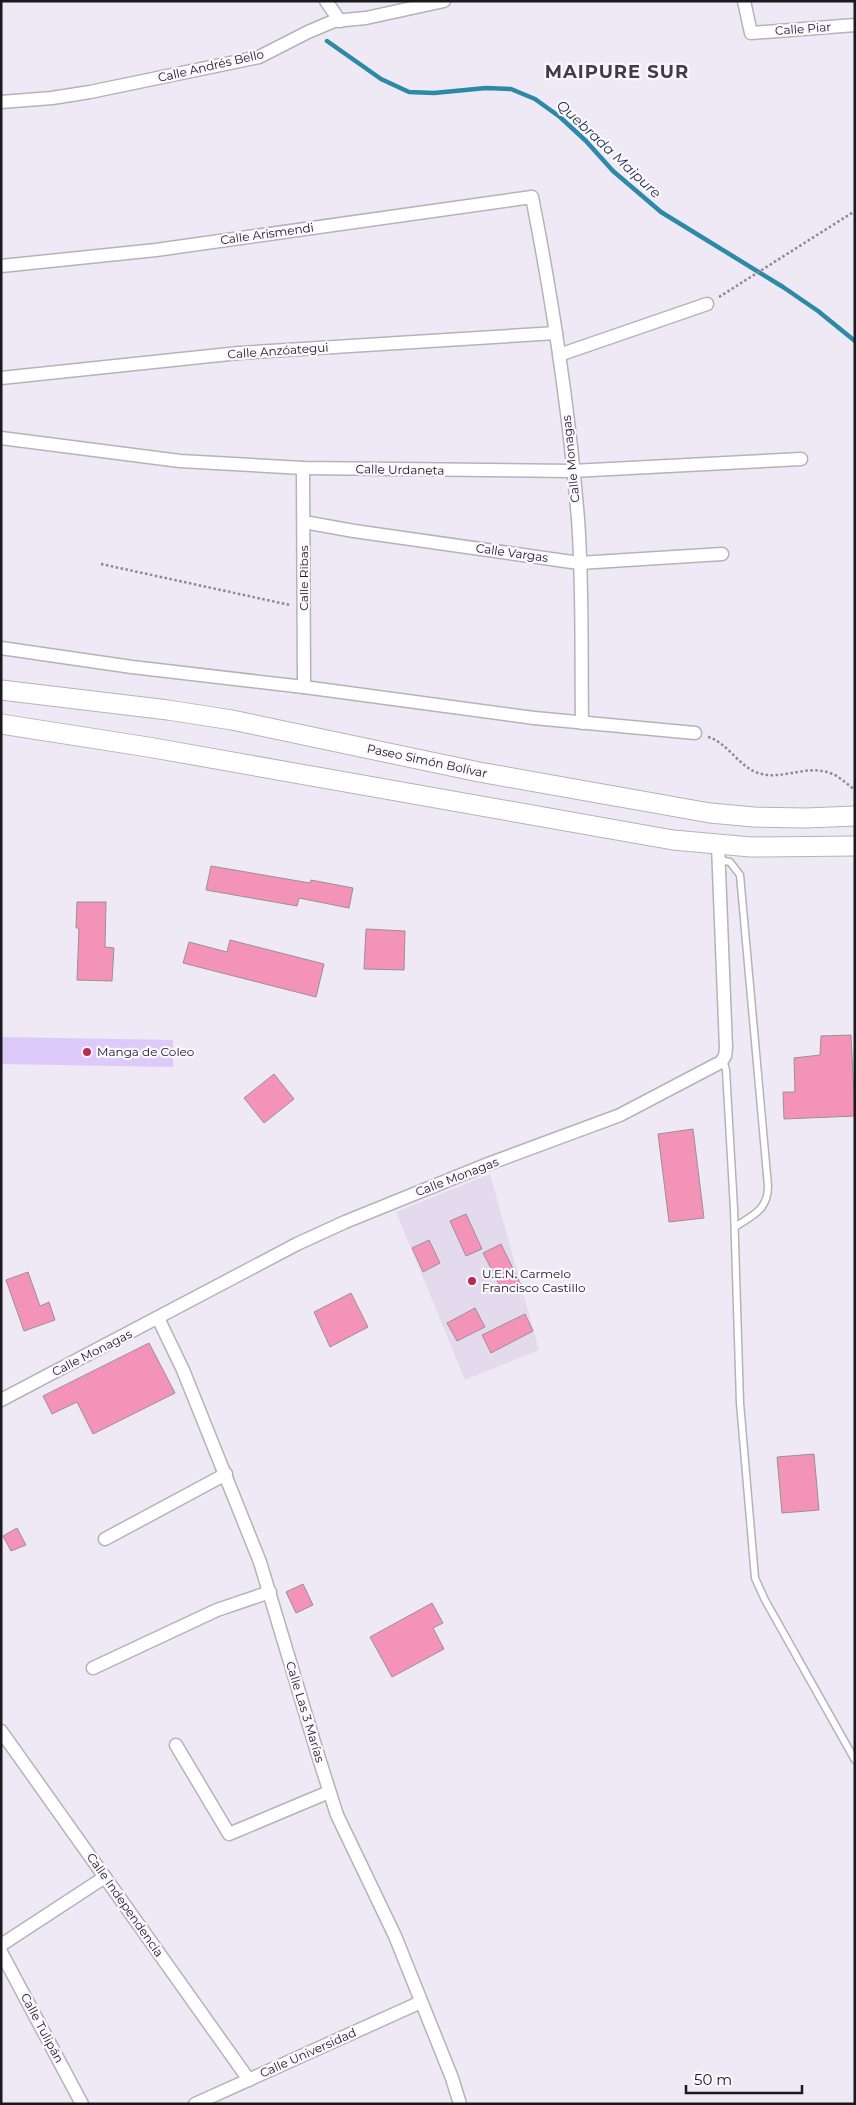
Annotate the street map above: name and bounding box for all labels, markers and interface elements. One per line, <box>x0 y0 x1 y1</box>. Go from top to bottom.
street label: Calle Piar <box>774 19 832 38</box>
street label: Calle Andrés Bello <box>156 46 265 85</box>
district label: MAIPURE SUR <box>545 61 689 83</box>
water label: Quebrada Maipure <box>553 96 665 202</box>
street label: Calle Arismendi <box>219 220 315 247</box>
street label: Calle Anzóategui <box>227 339 329 362</box>
street label: Calle Monagas <box>558 415 583 503</box>
street label: Calle Urdaneta <box>355 461 445 478</box>
street label: Calle Vargas <box>475 540 549 565</box>
street label: Calle Ribas <box>296 545 311 611</box>
street label: Paseo Simón Bolívar <box>366 740 489 781</box>
place label: Manga de Coleo <box>97 1044 194 1059</box>
marker: Manga de Coleo <box>81 1046 93 1058</box>
street label: Calle Monagas <box>413 1154 501 1199</box>
place label: U.E.N. Carmelo Francisco Castillo <box>482 1266 586 1295</box>
marker: U.E.N. Carmelo Francisco Castillo <box>466 1275 478 1287</box>
street label: Calle Monagas <box>49 1326 134 1379</box>
street label: Calle Las 3 Marías <box>283 1660 328 1764</box>
street label: Calle Independencia <box>84 1850 167 1960</box>
street label: Calle Tulipán <box>18 1990 67 2065</box>
street label: Calle Universidad <box>257 2025 358 2081</box>
scale bar <box>686 2062 802 2094</box>
text: 50 m <box>694 2070 732 2089</box>

